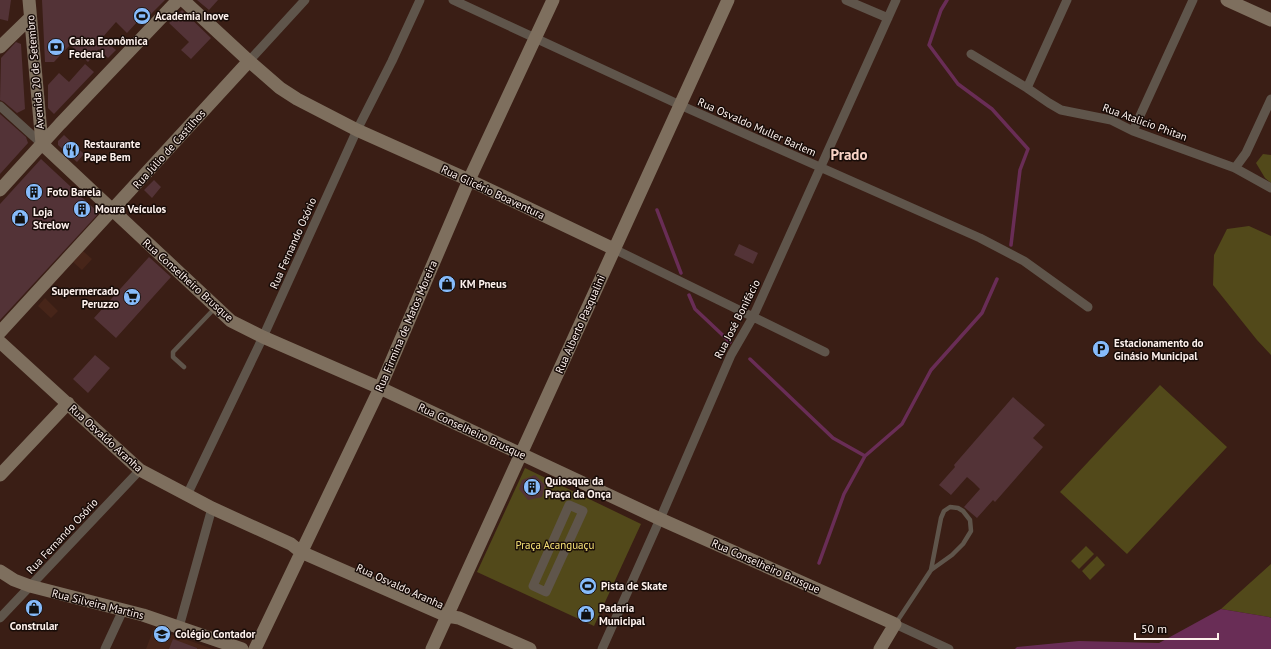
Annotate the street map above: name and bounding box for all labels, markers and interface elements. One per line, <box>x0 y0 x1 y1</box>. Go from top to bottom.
sports icon: Academia Inove <box>132 6 152 26</box>
place label: Academia Inove <box>155 9 229 23</box>
street label: Avenida 20 de Setembro <box>23 14 47 130</box>
place label: Caixa Econômica Federal <box>69 34 148 61</box>
bank icon: Caixa Econômica Federal <box>46 37 66 57</box>
street label: Rua Osvaldo Muller Barlem <box>696 95 819 160</box>
street label: Rua Atalicio Phitan <box>1101 100 1189 144</box>
street label: Rua Júlio de Castilhos <box>130 106 209 192</box>
place label: Restaurante Pape Bem <box>84 137 141 164</box>
restaurant icon: Restaurante Pape Bem <box>61 140 81 160</box>
district label: Prado <box>831 145 868 164</box>
street label: Rua Glicério Boaventura <box>439 162 547 222</box>
building icon: Foto Barela <box>24 182 44 202</box>
place label: Foto Barela <box>47 185 101 199</box>
street label: Rua Fernando Osório <box>267 195 319 291</box>
building icon: Moura Veículos <box>72 199 92 219</box>
place label: Moura Veículos <box>95 202 167 216</box>
place label: Loja Strelow <box>33 205 70 232</box>
shop icon: Loja Strelow <box>10 208 30 228</box>
street label: Rua Conselheiro Brusque <box>140 236 237 325</box>
street label: Rua Firmina de Matos Moreira <box>372 258 440 394</box>
street label: Rua Alberto Pasqualini <box>552 273 608 375</box>
shop icon: KM Pneus <box>437 274 457 294</box>
place label: KM Pneus <box>460 277 507 291</box>
street label: Rua José Bonifácio <box>711 277 763 361</box>
place label: Supermercado Peruzzo <box>52 284 119 311</box>
supermarket icon: Supermercado Peruzzo <box>122 287 142 307</box>
place label: Estacionamento do Ginásio Municipal <box>1114 336 1204 363</box>
parking icon: Estacionamento do Ginásio Municipal <box>1091 339 1111 359</box>
street label: Rua Conselheiro Brusque <box>416 400 528 462</box>
street label: Rua Osvaldo Aranha <box>66 401 146 475</box>
place label: Quiosque da Praça da Onça <box>545 474 611 501</box>
building icon: Quiosque da Praça da Onça <box>522 477 542 497</box>
street label: Rua Fernando Osório <box>23 495 101 577</box>
street label: Rua Conselheiro Brusque <box>710 536 823 596</box>
park label: Praça Acanguaçu <box>516 538 595 552</box>
street label: Rua Osvaldo Aranha <box>354 560 446 612</box>
sports icon: Pista de Skate <box>578 576 598 596</box>
place label: Pista de Skate <box>601 579 668 593</box>
street label: Rua Silveira Martins <box>51 586 146 622</box>
shop icon: Constrular <box>24 598 44 618</box>
place label: Padaria Municipal <box>599 601 646 628</box>
shop icon: Padaria Municipal <box>576 604 596 624</box>
scale bar <box>1135 615 1218 641</box>
place label: Constrular <box>10 619 58 633</box>
text: 50 m <box>1141 621 1167 636</box>
school or university icon: Colégio Contador <box>152 624 172 644</box>
place label: Colégio Contador <box>175 627 256 641</box>

